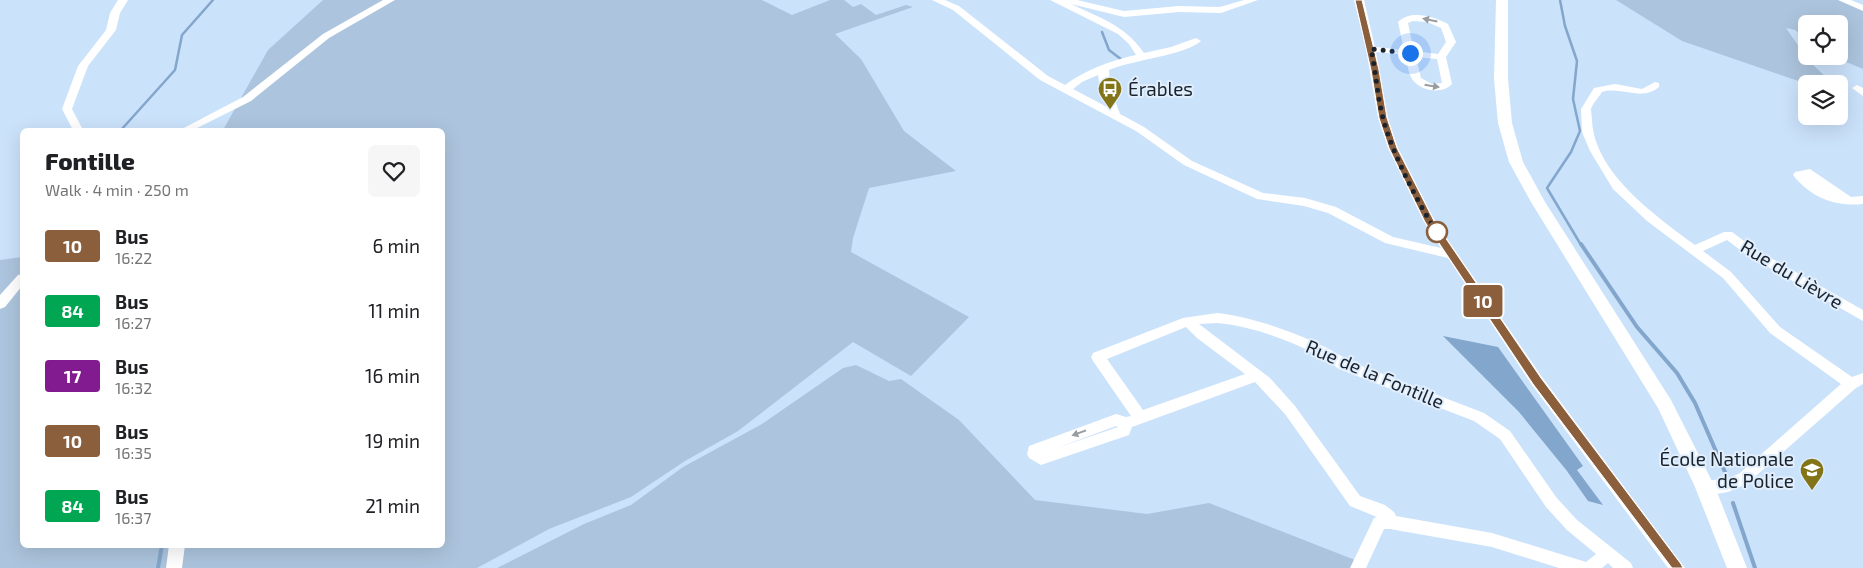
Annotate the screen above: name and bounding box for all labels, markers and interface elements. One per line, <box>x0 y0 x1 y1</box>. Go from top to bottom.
map controls <box>1798 15 1848 125</box>
button: locate <box>1798 15 1848 65</box>
one-way arrow <box>1422 16 1437 24</box>
your location <box>1398 41 1423 66</box>
button: layers <box>1798 75 1848 125</box>
bus stop icon: Érables <box>1097 76 1123 110</box>
place label: Érables <box>1128 77 1193 100</box>
one-way arrow <box>1424 83 1440 91</box>
button: heart <box>368 145 420 197</box>
text: Fontille <box>45 146 135 175</box>
text: Walk · 4 min · 250 m <box>45 180 189 199</box>
unlabelled marker <box>1426 221 1448 243</box>
text: Bus <box>115 225 149 248</box>
text: 6 min <box>372 234 420 257</box>
street label: Rue du Lièvre <box>1737 234 1848 313</box>
text: 10 <box>63 235 82 257</box>
text: 16:22 <box>115 248 152 267</box>
line badge: 10 <box>1460 285 1506 317</box>
text: Bus <box>115 290 149 313</box>
text: 10 <box>1473 290 1493 312</box>
text: 11 min <box>368 299 420 322</box>
text: 84 <box>61 300 84 322</box>
text: 16:27 <box>115 313 151 332</box>
street label: Rue de la Fontille <box>1303 334 1448 413</box>
text: Bus <box>115 355 149 378</box>
text: 16 min <box>365 364 420 387</box>
text: 17 <box>64 365 81 387</box>
text: 16:32 <box>115 378 152 397</box>
text: Bus <box>115 420 149 443</box>
text: 19 min <box>365 429 420 452</box>
text: 10 <box>63 430 82 452</box>
one-way arrow <box>1072 430 1087 437</box>
text: 16:35 <box>115 443 152 462</box>
place label: École Nationale de Police <box>1659 447 1794 492</box>
school or university icon: École Nationale de Police <box>1799 457 1825 491</box>
text: Bus <box>115 485 149 508</box>
text: 21 min <box>365 494 420 517</box>
text: 84 <box>61 495 84 517</box>
text: 16:37 <box>115 508 151 527</box>

